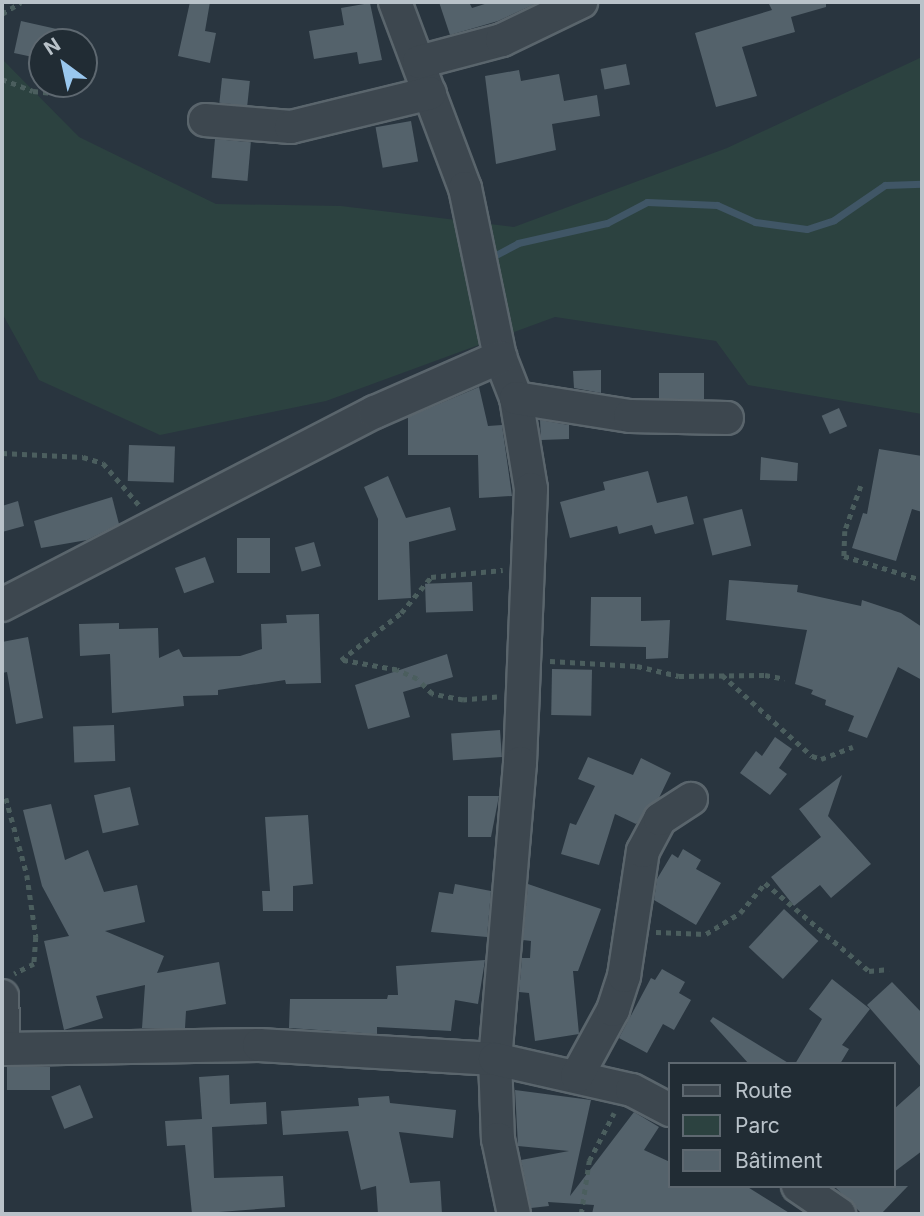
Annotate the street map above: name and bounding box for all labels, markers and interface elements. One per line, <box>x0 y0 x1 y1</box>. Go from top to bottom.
north arrow <box>28 28 98 98</box>
text: N <box>40 33 65 60</box>
legend <box>668 1062 896 1188</box>
text: Route <box>735 1078 792 1103</box>
text: Parc <box>735 1113 780 1138</box>
text: Bâtiment <box>735 1148 822 1173</box>

